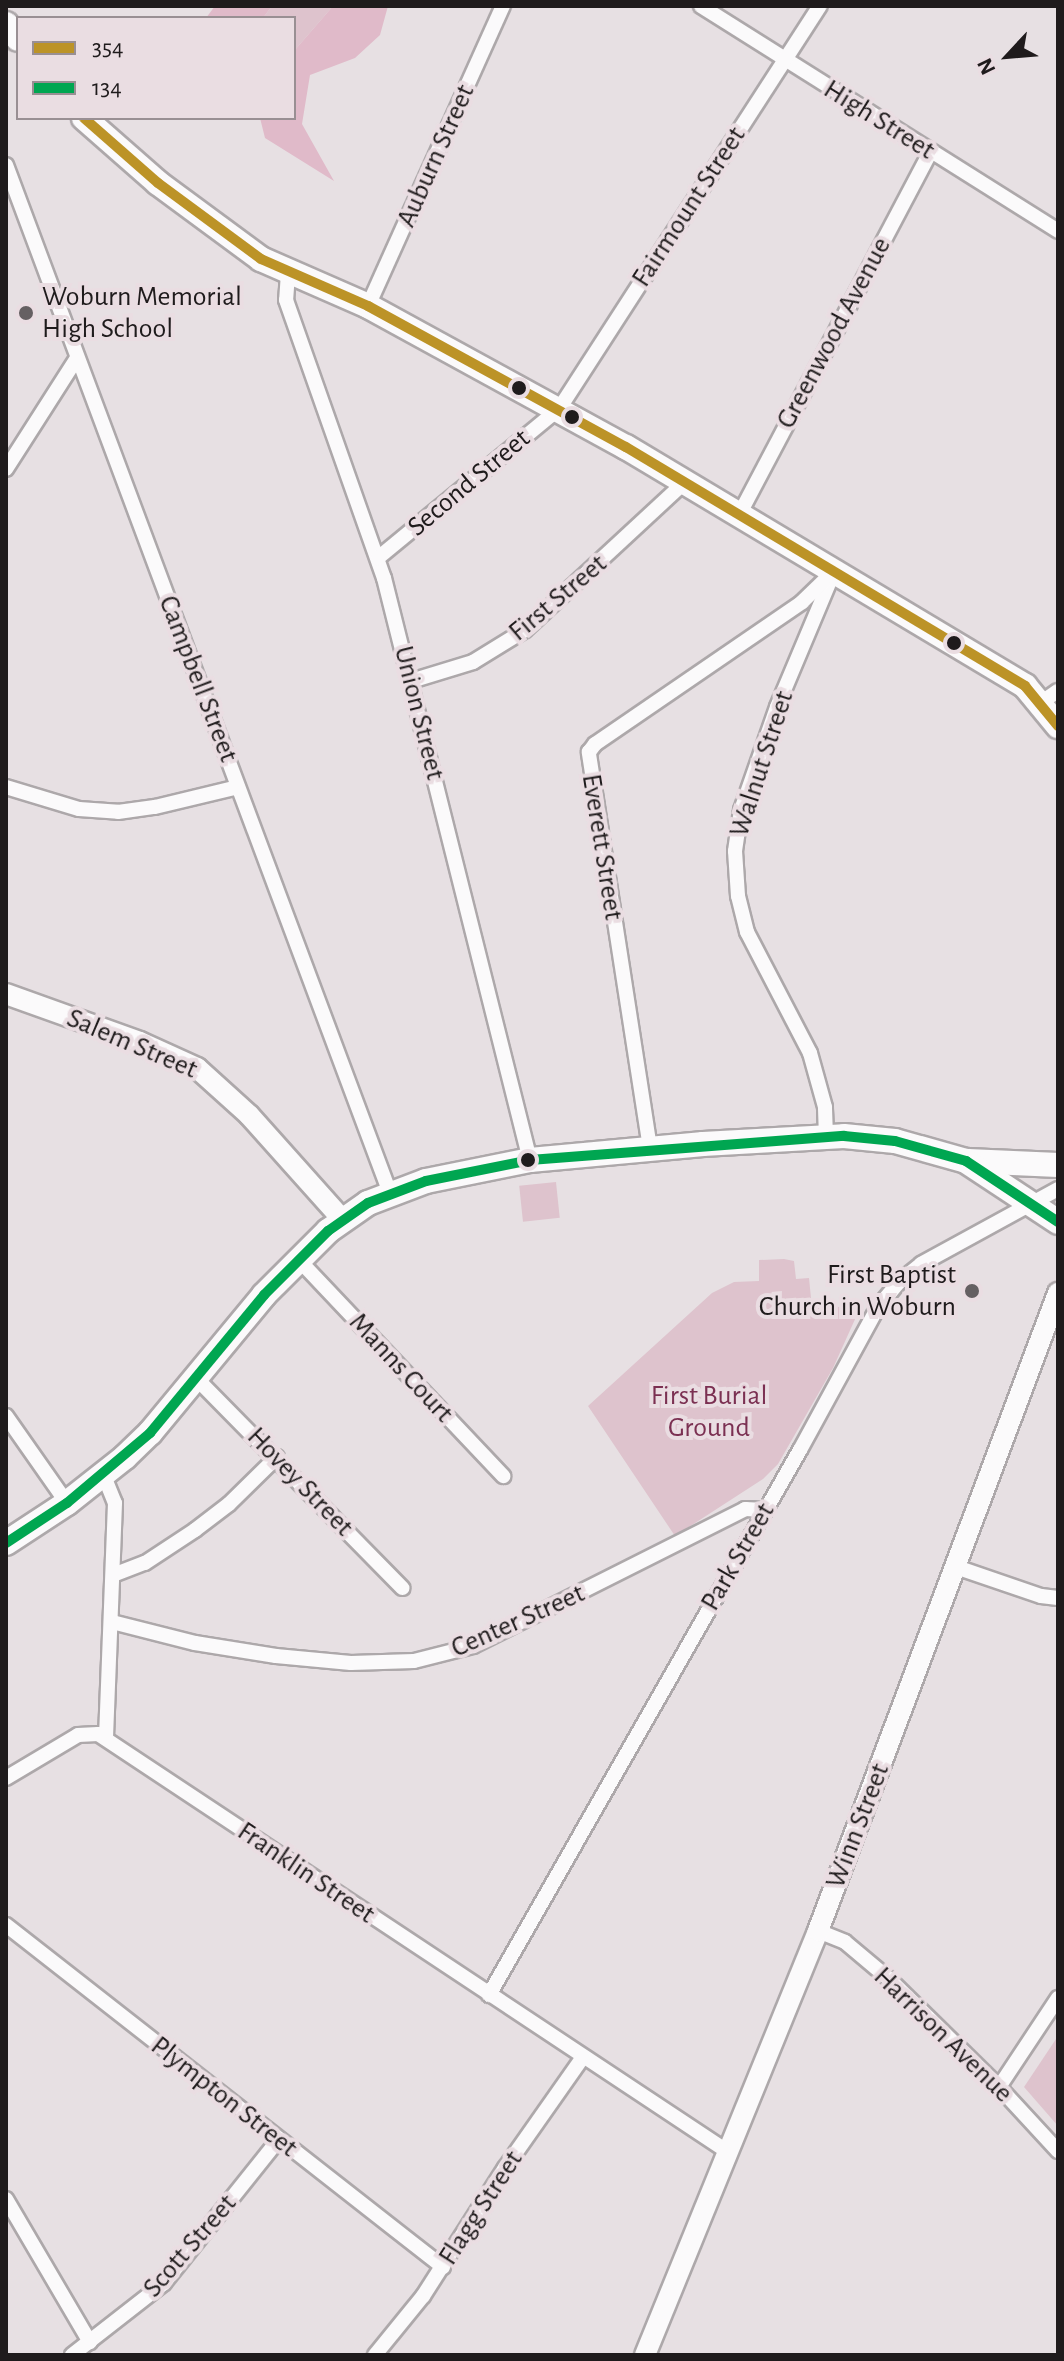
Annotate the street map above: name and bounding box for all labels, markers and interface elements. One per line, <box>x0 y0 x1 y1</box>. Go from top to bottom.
legend <box>16 16 296 120</box>
north arrow <box>968 16 1048 96</box>
text: 354 <box>92 36 123 60</box>
text: N <box>973 55 1000 78</box>
street label: High Street <box>817 73 941 167</box>
text: 134 <box>92 76 122 100</box>
street label: Auburn Street <box>390 80 482 232</box>
street label: Fairmount Street <box>625 121 753 293</box>
street label: Greenwood Avenue <box>769 232 899 434</box>
place label: Woburn Memorial High School <box>42 280 242 346</box>
marker: Woburn Memorial High School <box>17 304 35 322</box>
unlabelled marker <box>511 380 527 396</box>
unlabelled marker <box>564 409 580 425</box>
street label: Second Street <box>401 422 537 544</box>
street label: First Street <box>502 547 614 649</box>
street label: Campbell Street <box>151 591 245 767</box>
unlabelled marker <box>946 635 962 651</box>
street label: Union Street <box>386 643 452 783</box>
street label: Walnut Street <box>723 687 801 841</box>
street label: Everett Street <box>574 772 630 922</box>
street label: Salem Street <box>62 1002 202 1086</box>
unlabelled marker <box>520 1152 536 1168</box>
place label: First Baptist Church in Woburn <box>759 1258 956 1324</box>
marker: First Baptist Church in Woburn <box>963 1282 981 1300</box>
street label: Manns Court <box>342 1306 460 1430</box>
park label: First Burial Ground <box>651 1379 767 1445</box>
street label: Hovey Street <box>240 1420 360 1544</box>
street label: Park Street <box>694 1497 782 1617</box>
street label: Center Street <box>446 1577 590 1665</box>
street label: Winn Street <box>819 1759 897 1893</box>
street label: Franklin Street <box>231 1815 381 1931</box>
street label: Harrison Avenue <box>866 1960 1020 2110</box>
street label: Plympton Street <box>144 2029 304 2165</box>
street label: Flagg Street <box>432 2144 530 2272</box>
street label: Scott Street <box>136 2188 244 2304</box>

